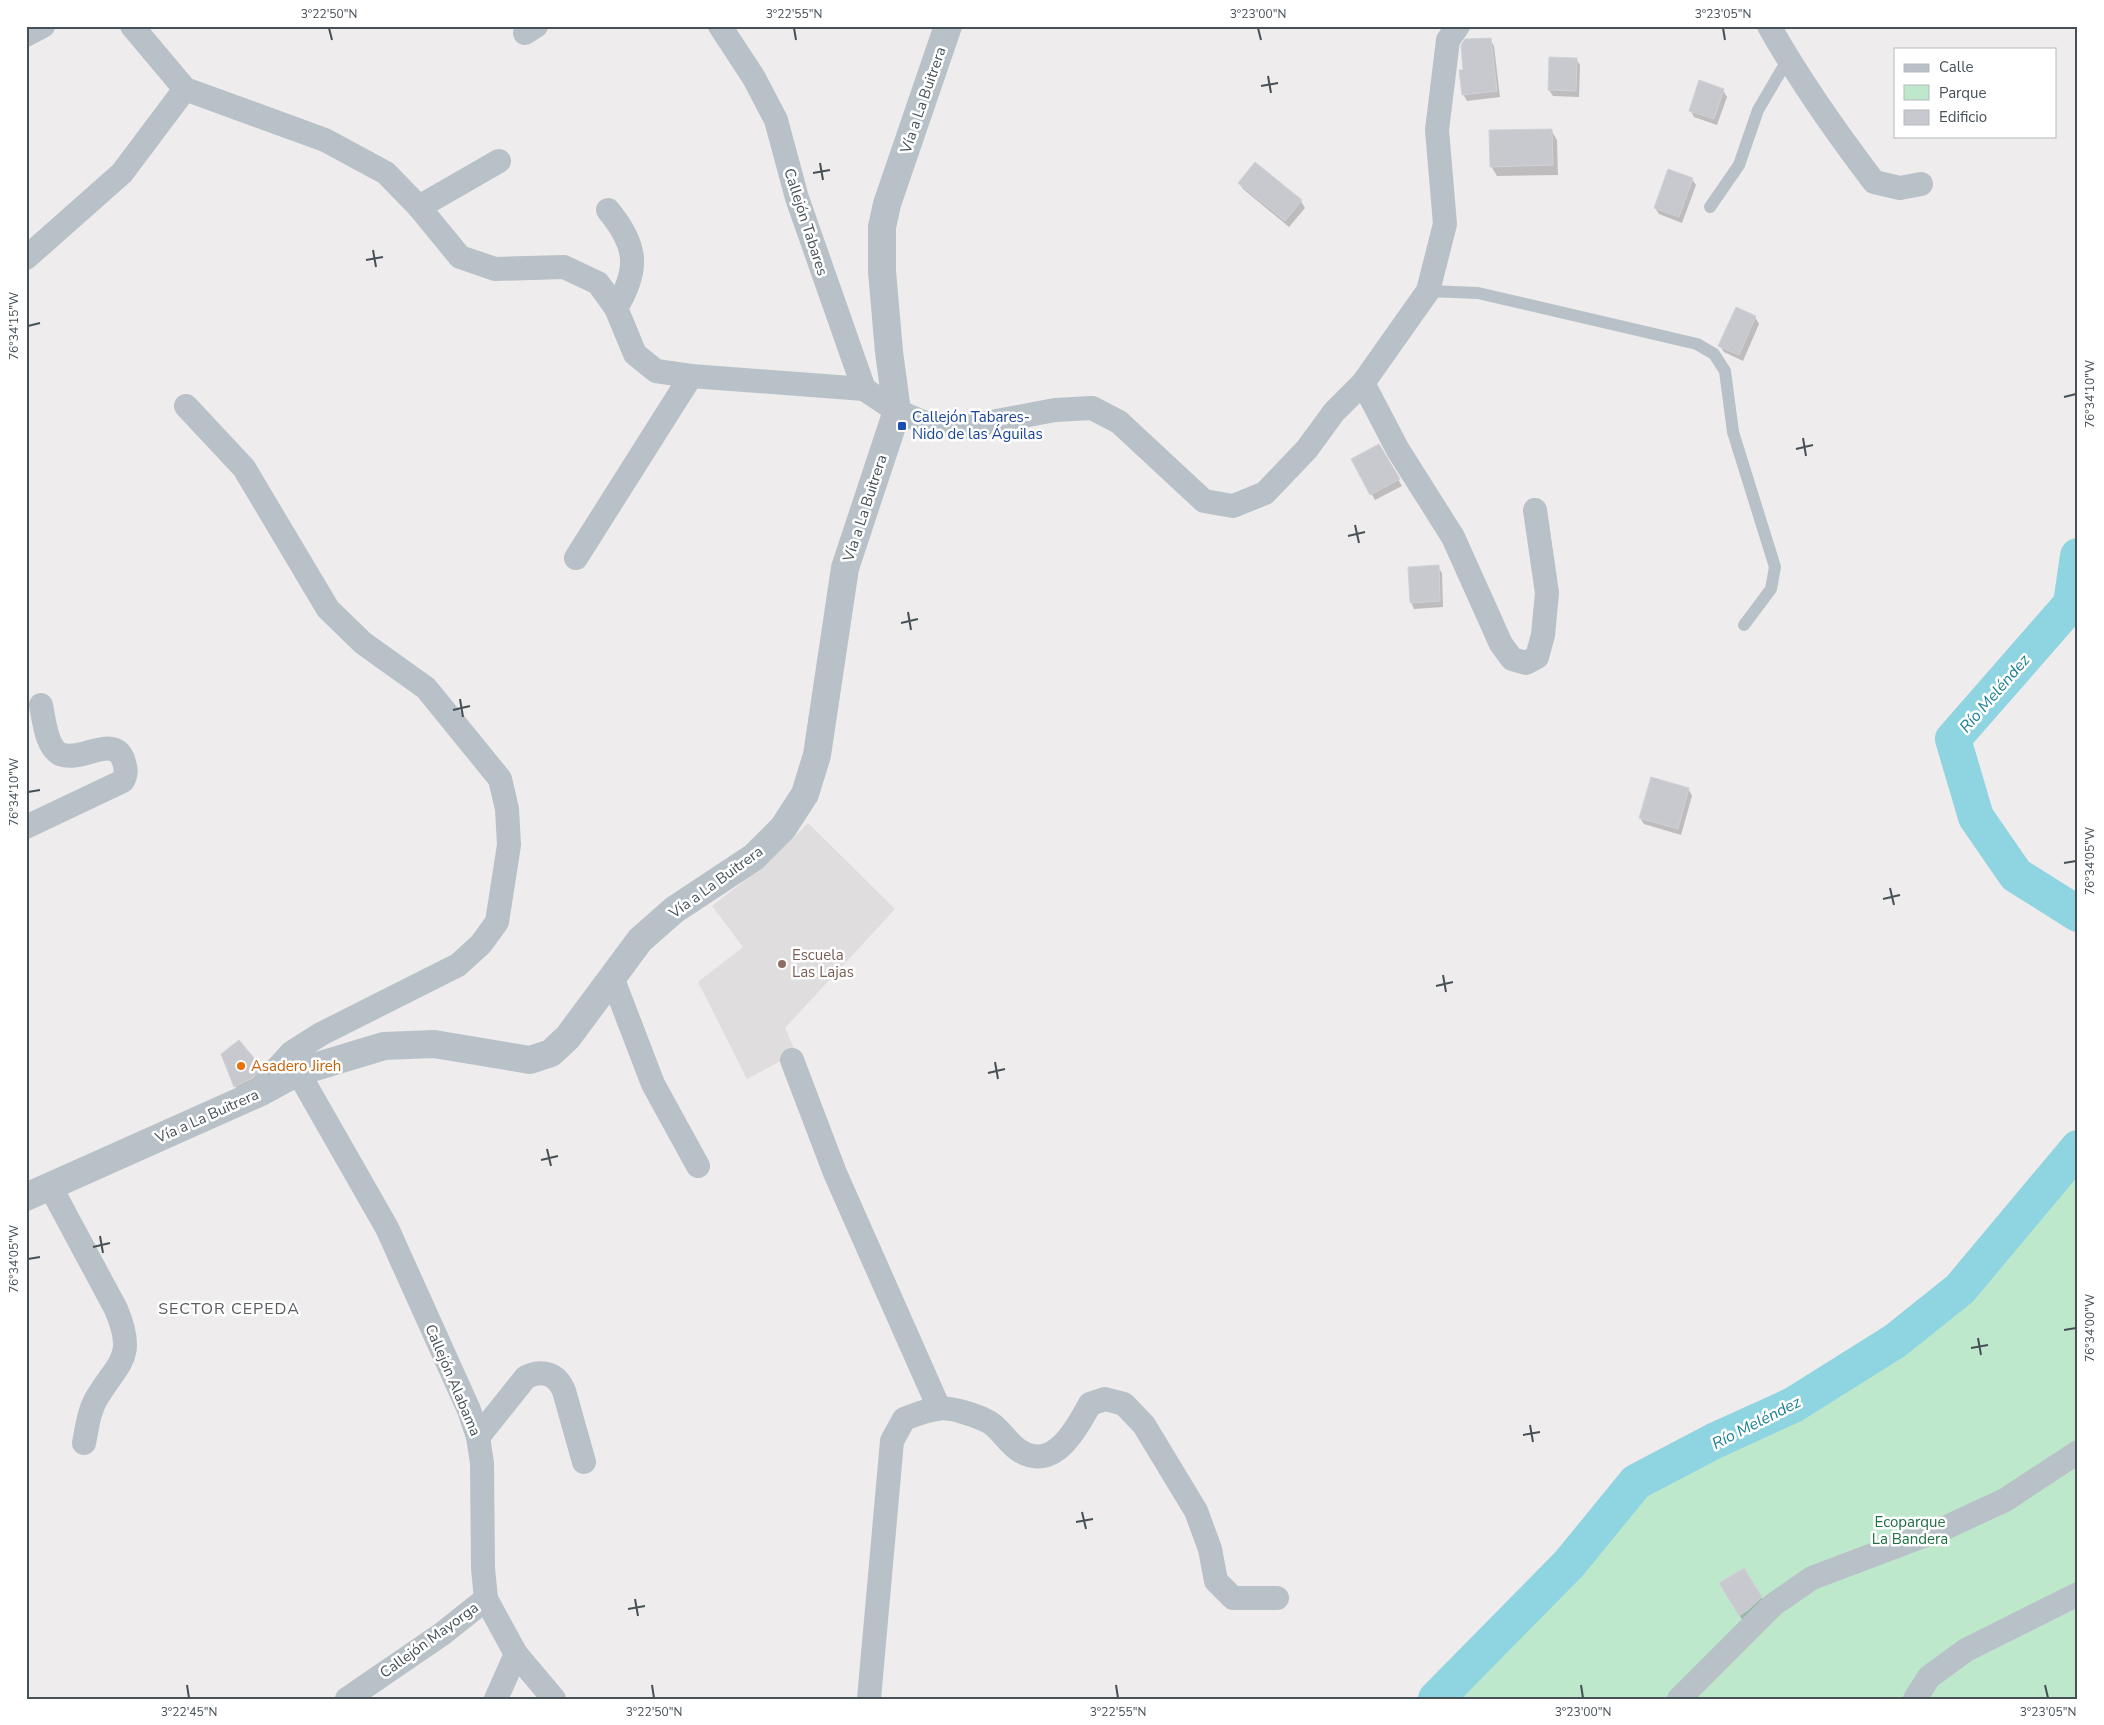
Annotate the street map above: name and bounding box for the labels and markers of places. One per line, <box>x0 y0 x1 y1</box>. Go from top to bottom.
place label: Callejón Tabares- Nido de las Águilas <box>912 407 1043 444</box>
marker: Callejón Tabares- Nido de las Águilas <box>896 420 908 432</box>
place label: Escuela Las Lajas <box>792 945 854 982</box>
marker: Escuela Las Lajas <box>776 958 788 970</box>
place label: Asadero Jireh <box>251 1056 341 1076</box>
marker: Asadero Jireh <box>235 1060 247 1072</box>

